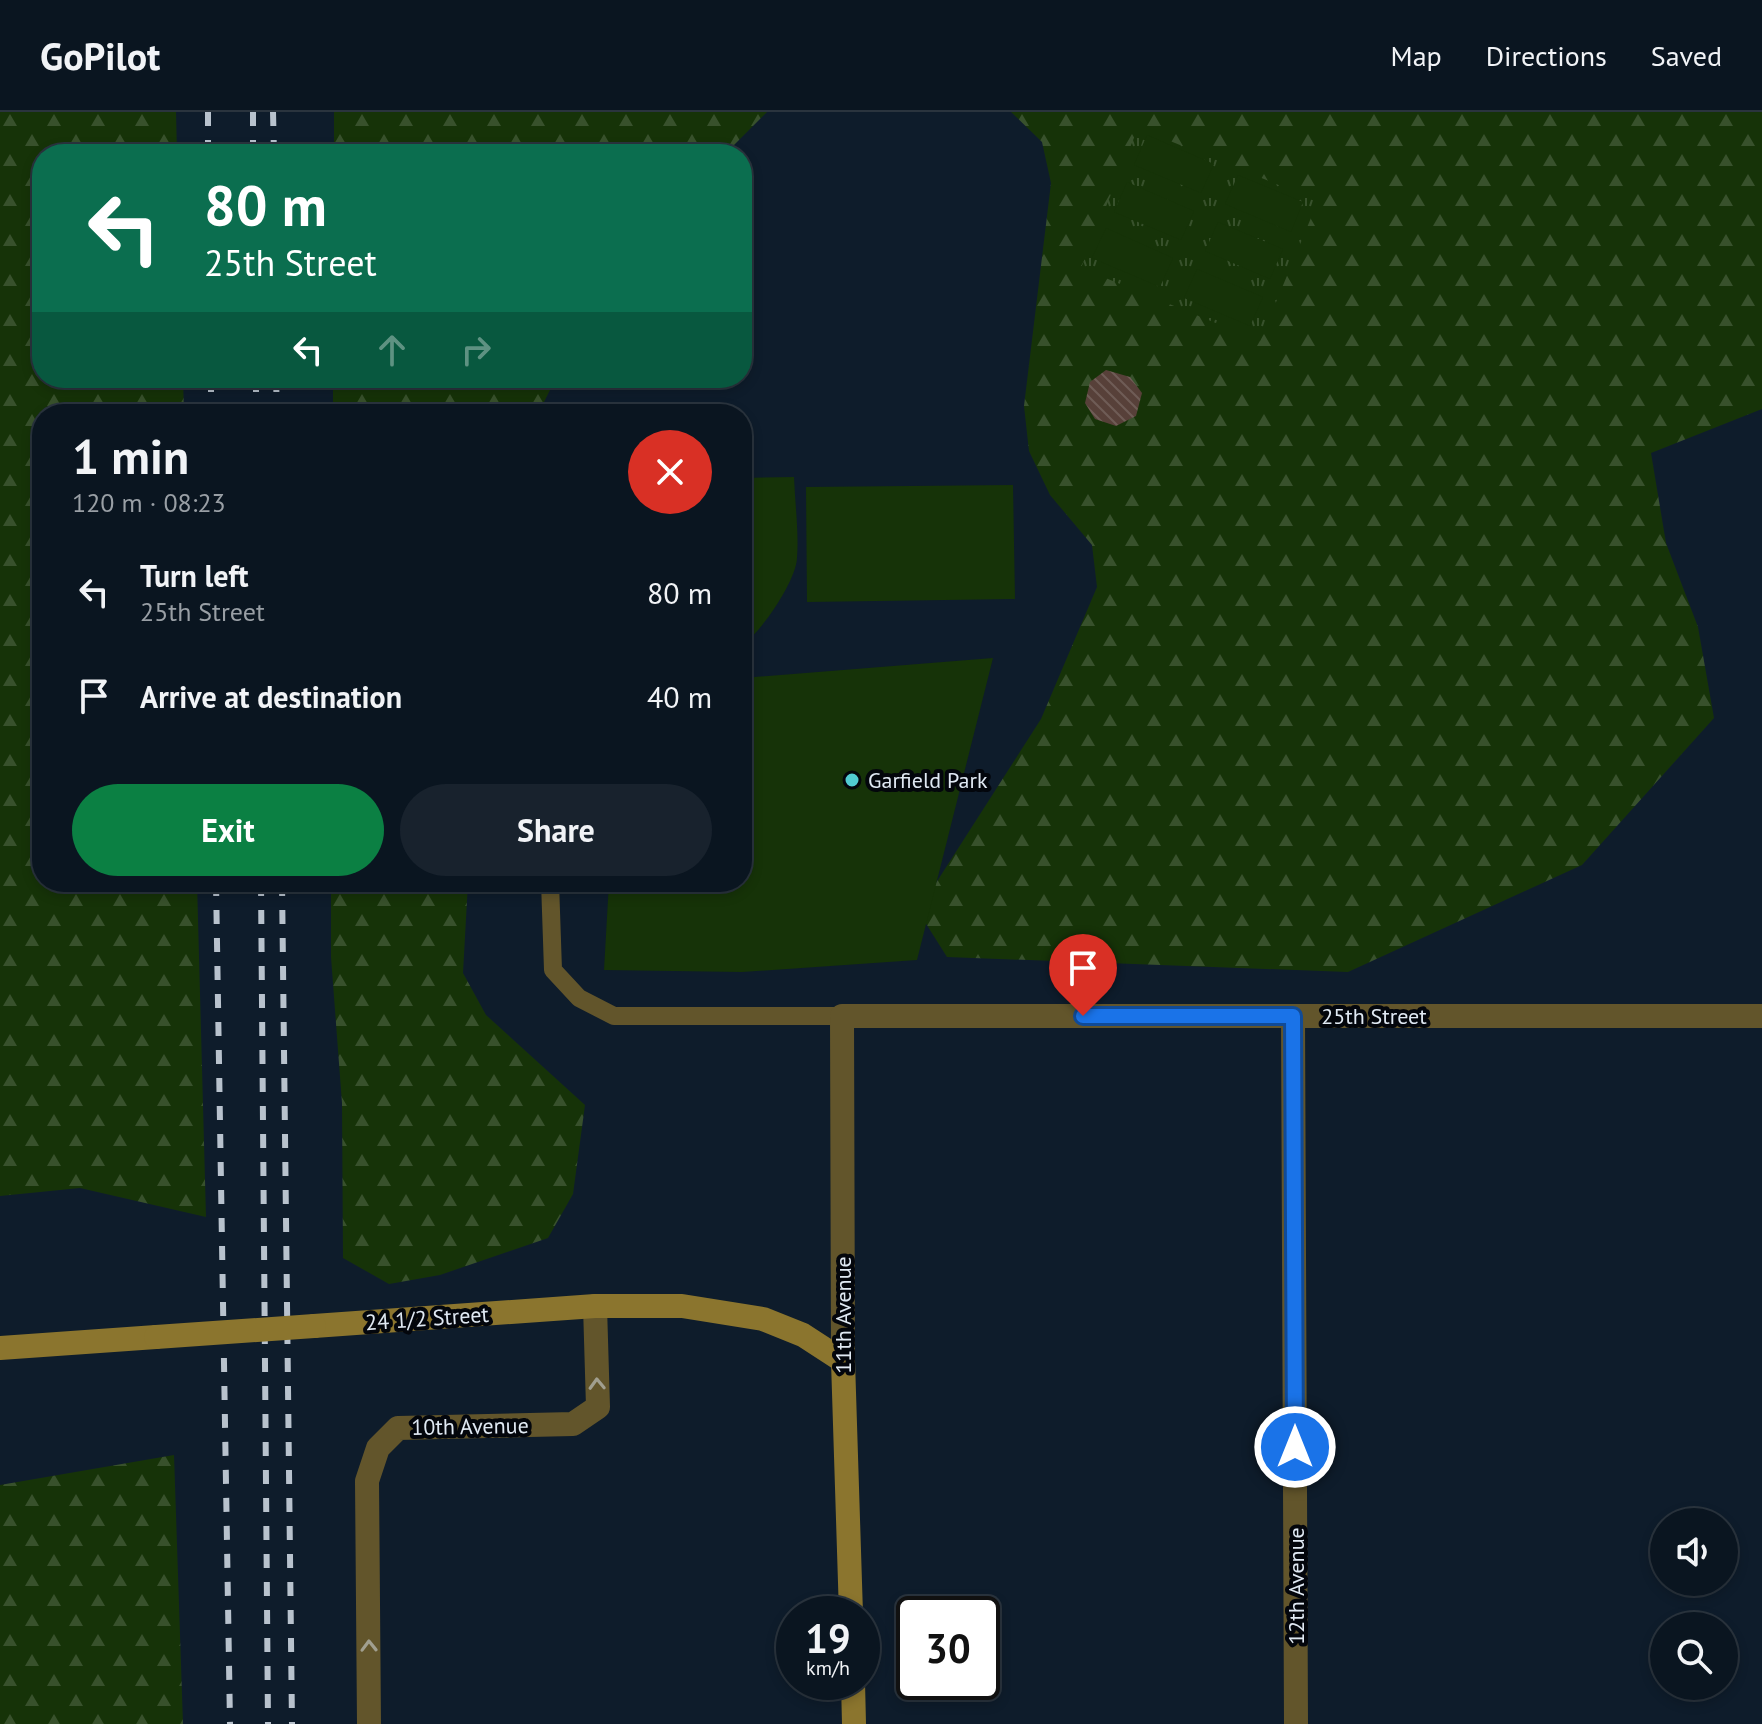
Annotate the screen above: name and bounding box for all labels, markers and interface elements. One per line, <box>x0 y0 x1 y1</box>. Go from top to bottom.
text: GoPilot <box>40 31 160 80</box>
text: Map <box>1391 37 1442 74</box>
text: Directions <box>1486 37 1607 74</box>
text: Saved <box>1651 37 1722 74</box>
text: 80 m <box>204 169 327 241</box>
icon: left <box>72 176 176 280</box>
text: 25th Street <box>204 239 377 286</box>
icon: left <box>286 328 330 372</box>
icon: ahead <box>370 328 414 372</box>
icon: right <box>454 328 498 372</box>
text: 1 min <box>72 425 189 487</box>
button: close <box>628 430 712 514</box>
text: 120 m · 08:23 <box>72 486 226 519</box>
text: Turn left <box>140 556 248 595</box>
icon: left <box>72 570 116 614</box>
text: 80 m <box>647 573 712 612</box>
text: 25th Street <box>140 595 265 628</box>
icon: arrive <box>72 674 116 718</box>
text: Arrive at destination <box>140 677 402 716</box>
text: 40 m <box>647 677 712 716</box>
place label: Garfield Park <box>868 766 988 794</box>
marker: Garfield Park <box>843 771 861 789</box>
button: Exit <box>72 784 384 876</box>
button: Share <box>400 784 712 876</box>
pin <box>1049 934 1117 1016</box>
icon: arrive <box>1061 946 1105 990</box>
street label: 25th Street <box>1321 1002 1427 1030</box>
street label: 11th Avenue <box>829 1256 857 1374</box>
street label: 24 1/2 Street <box>364 1300 490 1336</box>
one-way arrow <box>588 1377 605 1390</box>
position arrow <box>1253 1405 1337 1489</box>
street label: 10th Avenue <box>411 1411 529 1441</box>
map controls <box>1650 1508 1738 1700</box>
button: sound <box>1650 1508 1738 1596</box>
street label: 12th Avenue <box>1282 1527 1310 1645</box>
speed limit sign: 30 <box>896 1596 1000 1700</box>
text: 19 <box>805 1612 851 1664</box>
button: search <box>1650 1612 1738 1700</box>
one-way arrow <box>360 1639 378 1652</box>
text: km/h <box>806 1655 850 1681</box>

